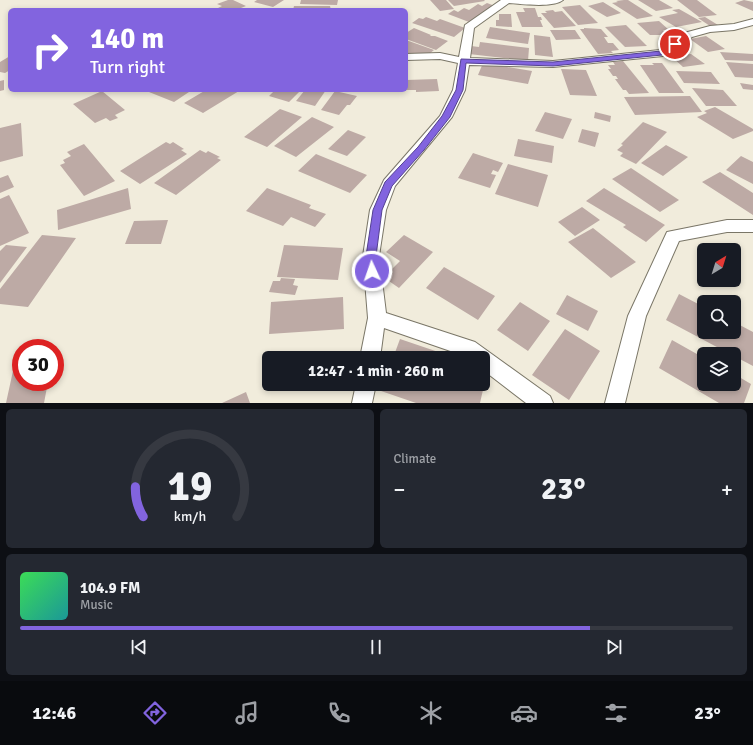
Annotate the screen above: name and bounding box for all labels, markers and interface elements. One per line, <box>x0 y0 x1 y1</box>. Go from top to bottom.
text: 140 m <box>90 22 164 56</box>
icon: right <box>24 24 76 76</box>
pin <box>658 27 692 61</box>
icon: arrive <box>664 33 686 55</box>
text: Turn right <box>90 56 165 78</box>
north arrow <box>697 243 741 287</box>
map controls <box>697 243 741 391</box>
position arrow <box>351 250 393 292</box>
button: search <box>697 295 741 339</box>
speed limit sign: 30 <box>12 339 64 391</box>
button: layers <box>697 347 741 391</box>
text: 12:47 · 1 min · 260 m <box>308 362 444 380</box>
text: Climate <box>394 451 436 467</box>
text: 19 <box>167 460 212 511</box>
text: 23° <box>541 471 585 508</box>
text: − <box>394 476 405 503</box>
text: + <box>721 476 733 503</box>
text: km/h <box>174 507 206 524</box>
text: 104.9 FM <box>80 579 141 597</box>
text: Music <box>80 597 113 613</box>
icon: previous <box>128 636 150 658</box>
icon: pause <box>365 636 387 658</box>
icon: next <box>603 636 625 658</box>
icon: directions <box>141 699 169 727</box>
icon: music <box>233 699 261 727</box>
icon: phone <box>325 699 353 727</box>
icon: climate <box>417 699 445 727</box>
icon: car <box>510 699 538 727</box>
icon: filters <box>602 699 630 727</box>
text: 12:46 <box>32 702 76 724</box>
text: 23° <box>694 702 721 724</box>

